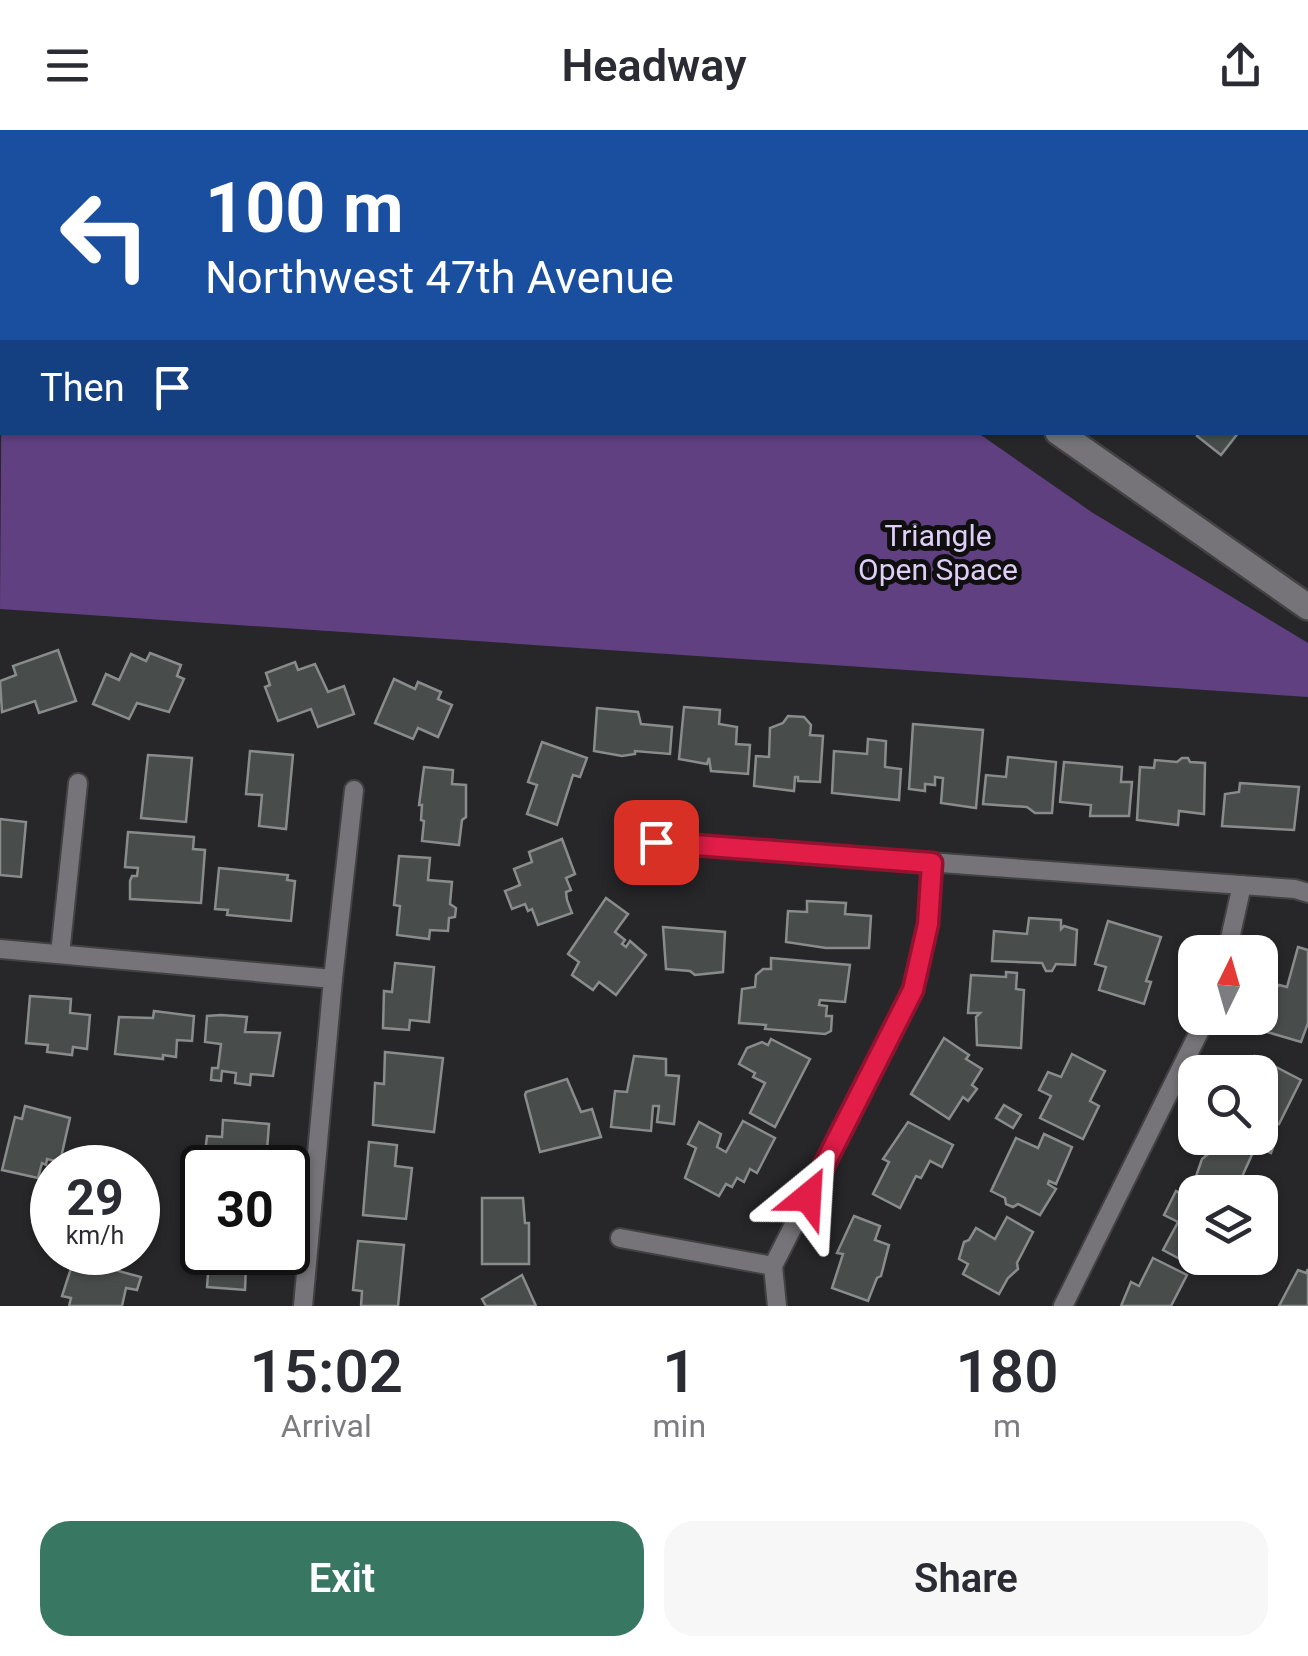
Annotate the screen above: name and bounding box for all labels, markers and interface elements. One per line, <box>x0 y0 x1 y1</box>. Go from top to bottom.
icon: menu <box>40 38 95 93</box>
icon: share <box>1213 38 1268 93</box>
text: Headway <box>562 39 747 92</box>
text: 100 m <box>205 167 404 249</box>
icon: left <box>40 170 170 300</box>
text: Northwest 47th Avenue <box>205 251 674 304</box>
icon: arrive <box>145 360 200 415</box>
text: Then <box>40 366 125 410</box>
park label: Triangle Open Space <box>858 518 1018 587</box>
pin <box>614 800 699 885</box>
icon: arrive <box>629 815 684 870</box>
north arrow <box>1178 935 1278 1035</box>
map controls <box>1178 935 1278 1275</box>
button: search <box>1178 1055 1278 1155</box>
speed limit sign: 30 <box>180 1145 310 1275</box>
position arrow <box>756 1145 860 1249</box>
text: 29 <box>66 1169 124 1227</box>
button: layers <box>1178 1175 1278 1275</box>
text: km/h <box>66 1221 124 1250</box>
text: 15:02 <box>250 1336 403 1407</box>
text: 1 <box>662 1336 696 1407</box>
text: 180 <box>956 1336 1058 1407</box>
text: Arrival <box>281 1407 372 1445</box>
text: min <box>653 1407 706 1445</box>
text: m <box>993 1407 1021 1445</box>
button: Exit <box>40 1521 644 1636</box>
button: Share <box>664 1521 1268 1636</box>

